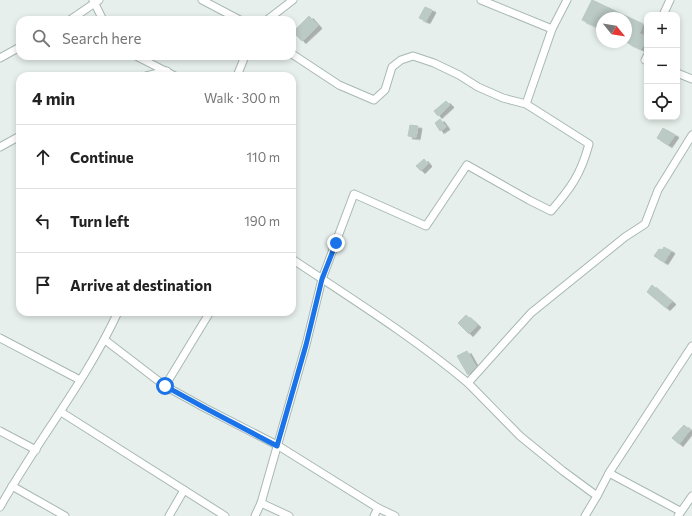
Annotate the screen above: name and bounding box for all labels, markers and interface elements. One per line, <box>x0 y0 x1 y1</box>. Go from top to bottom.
north arrow <box>596 12 632 48</box>
map controls <box>644 12 680 120</box>
button: + <box>644 12 680 48</box>
search box <box>16 16 296 60</box>
icon: search <box>30 27 52 49</box>
text: Search here <box>62 29 141 47</box>
button: − <box>644 48 680 84</box>
button: locate <box>644 84 680 120</box>
text: 4 min <box>32 88 75 109</box>
text: Walk · 300 m <box>204 90 280 106</box>
icon: ahead <box>32 146 54 168</box>
text: Continue <box>70 148 134 166</box>
text: 110 m <box>247 149 280 165</box>
icon: left <box>32 210 54 232</box>
text: Turn left <box>70 212 129 230</box>
text: 190 m <box>244 213 280 229</box>
route end <box>327 234 345 252</box>
icon: arrive <box>32 274 54 296</box>
text: Arrive at destination <box>70 276 212 294</box>
route start <box>156 377 174 395</box>

